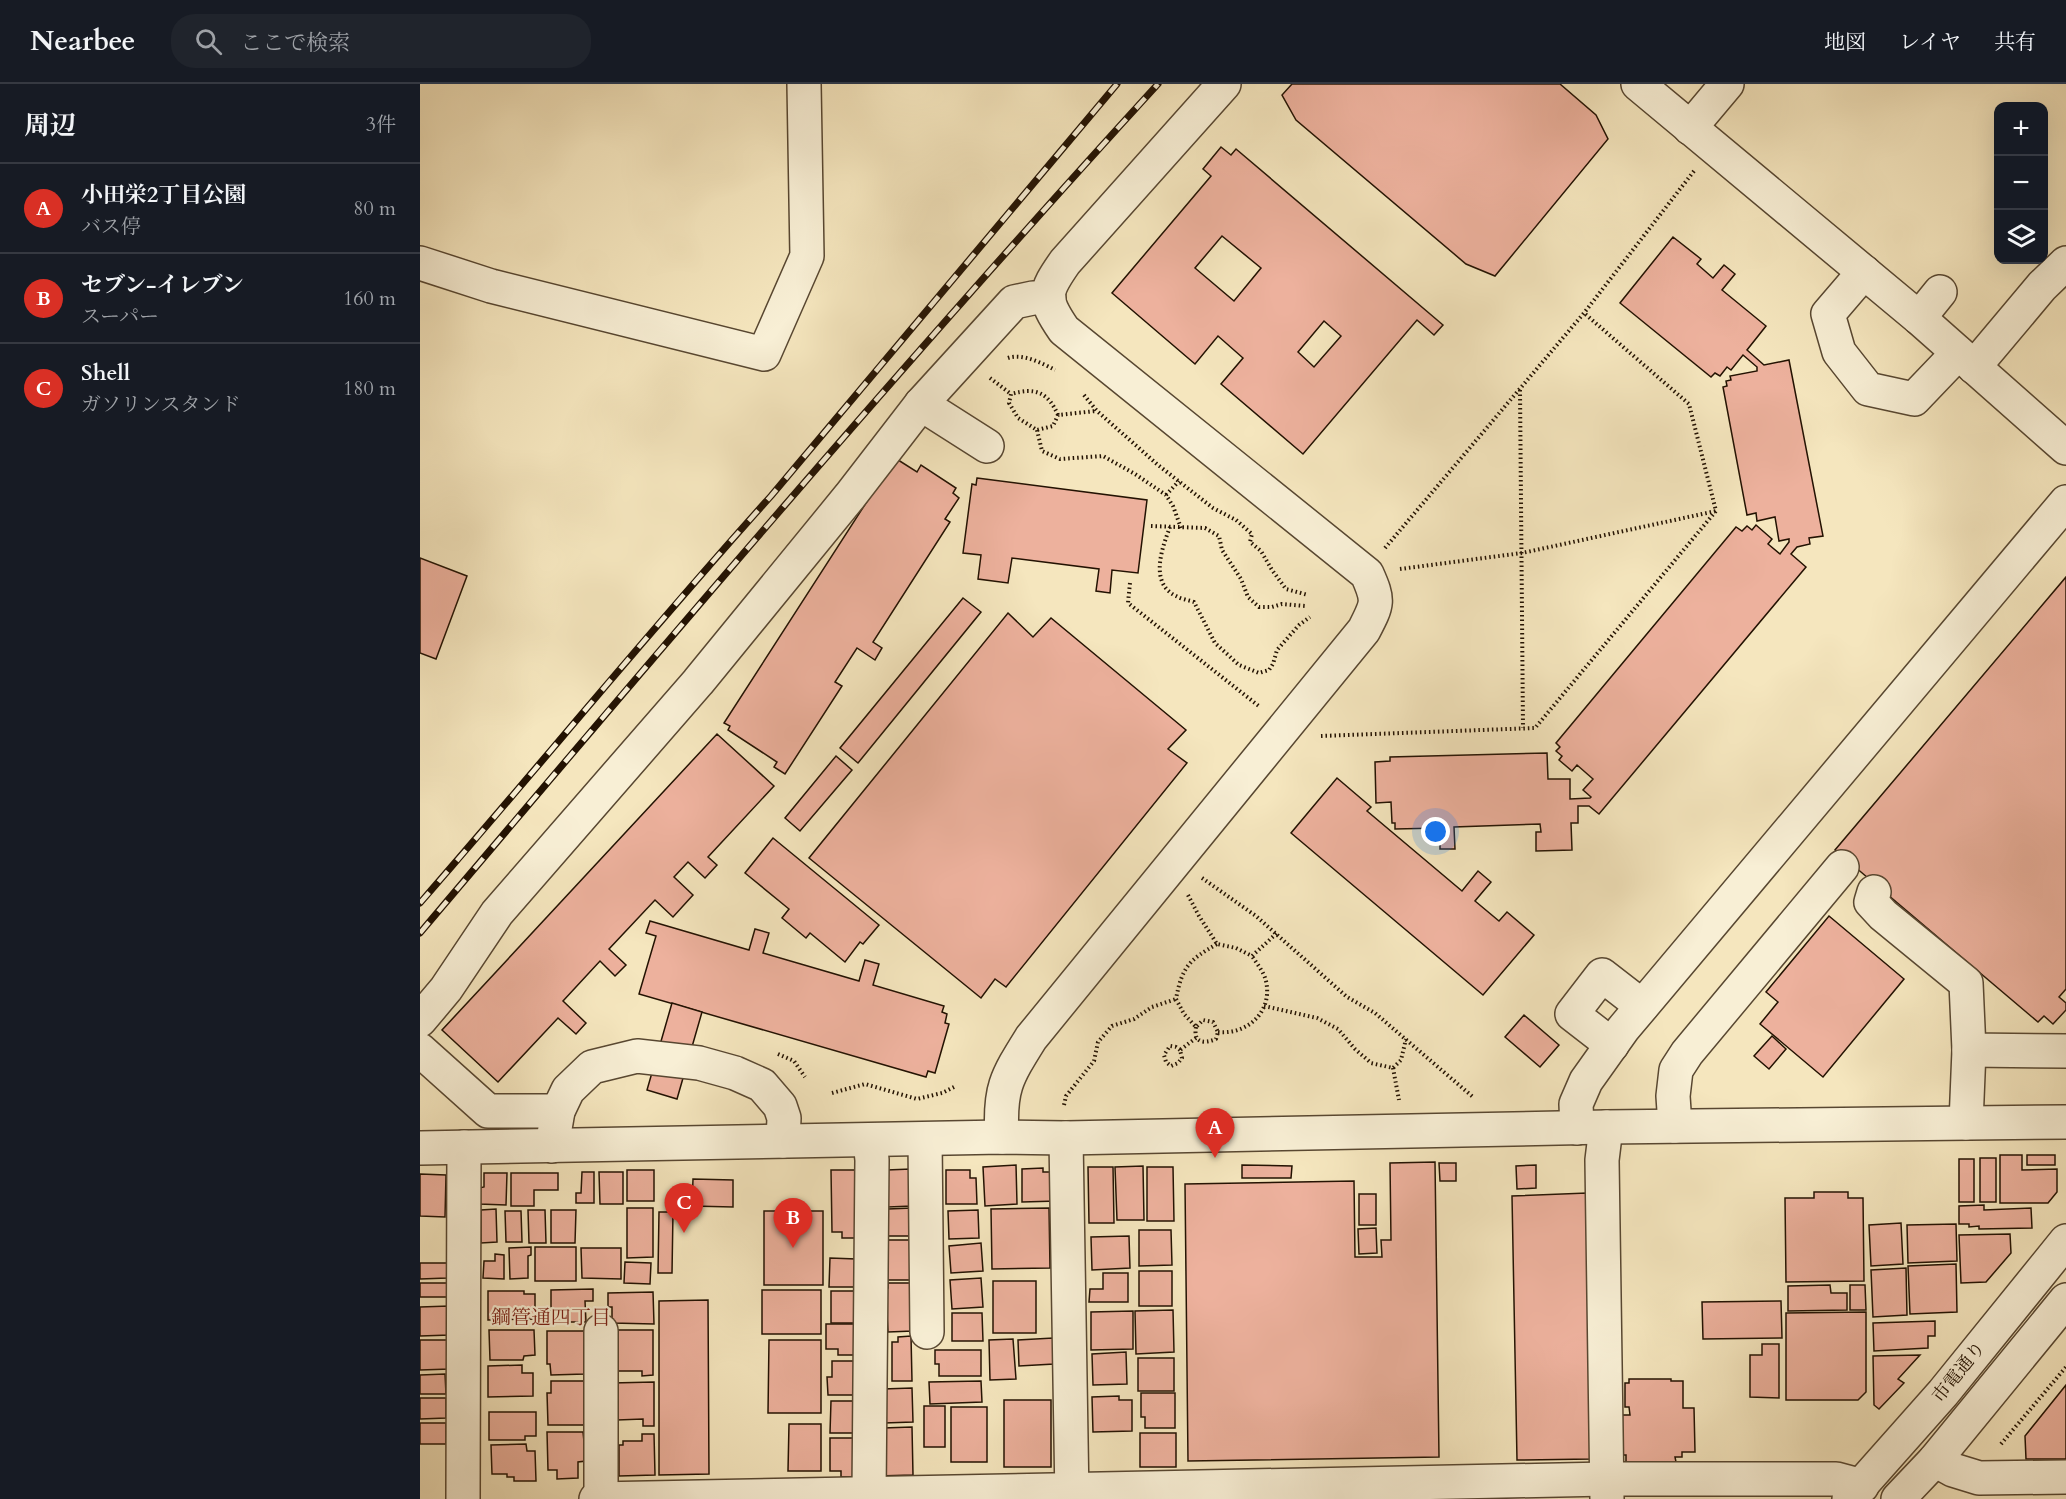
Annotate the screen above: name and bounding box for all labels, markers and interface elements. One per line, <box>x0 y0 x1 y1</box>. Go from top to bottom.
search box <box>171 14 591 68</box>
text: Nearbee <box>30 22 135 60</box>
icon: search <box>192 25 225 58</box>
text: ここで検索 <box>240 28 350 58</box>
text: 地図 <box>1824 28 1866 57</box>
text: レイヤ <box>1899 28 1961 57</box>
text: 共有 <box>1994 28 2036 57</box>
map controls <box>1994 102 2048 264</box>
button: + <box>1994 102 2048 156</box>
text: 周辺 <box>24 108 76 143</box>
text: 3件 <box>366 111 396 138</box>
button: − <box>1994 156 2048 210</box>
text: 小田栄2丁目公園 <box>81 180 246 210</box>
text: A <box>36 195 51 222</box>
text: 80 m <box>353 195 396 222</box>
button: layers <box>1994 210 2048 264</box>
text: バス停 <box>81 213 141 240</box>
text: セブン-イレブン <box>81 270 244 300</box>
text: B <box>36 285 51 312</box>
text: 160 m <box>343 285 396 312</box>
text: スーパー <box>81 303 159 330</box>
text: Shell <box>81 358 130 388</box>
text: C <box>36 375 51 402</box>
text: 180 m <box>343 375 396 402</box>
text: ガソリンスタンド <box>81 391 240 418</box>
your location <box>1421 817 1450 846</box>
pin: A <box>1196 1108 1234 1158</box>
pin: C <box>664 1184 704 1233</box>
pin: B <box>774 1198 812 1248</box>
district label: 鋼管通四丁目 <box>491 1304 611 1331</box>
street label: 市電通り <box>1927 1336 1991 1408</box>

